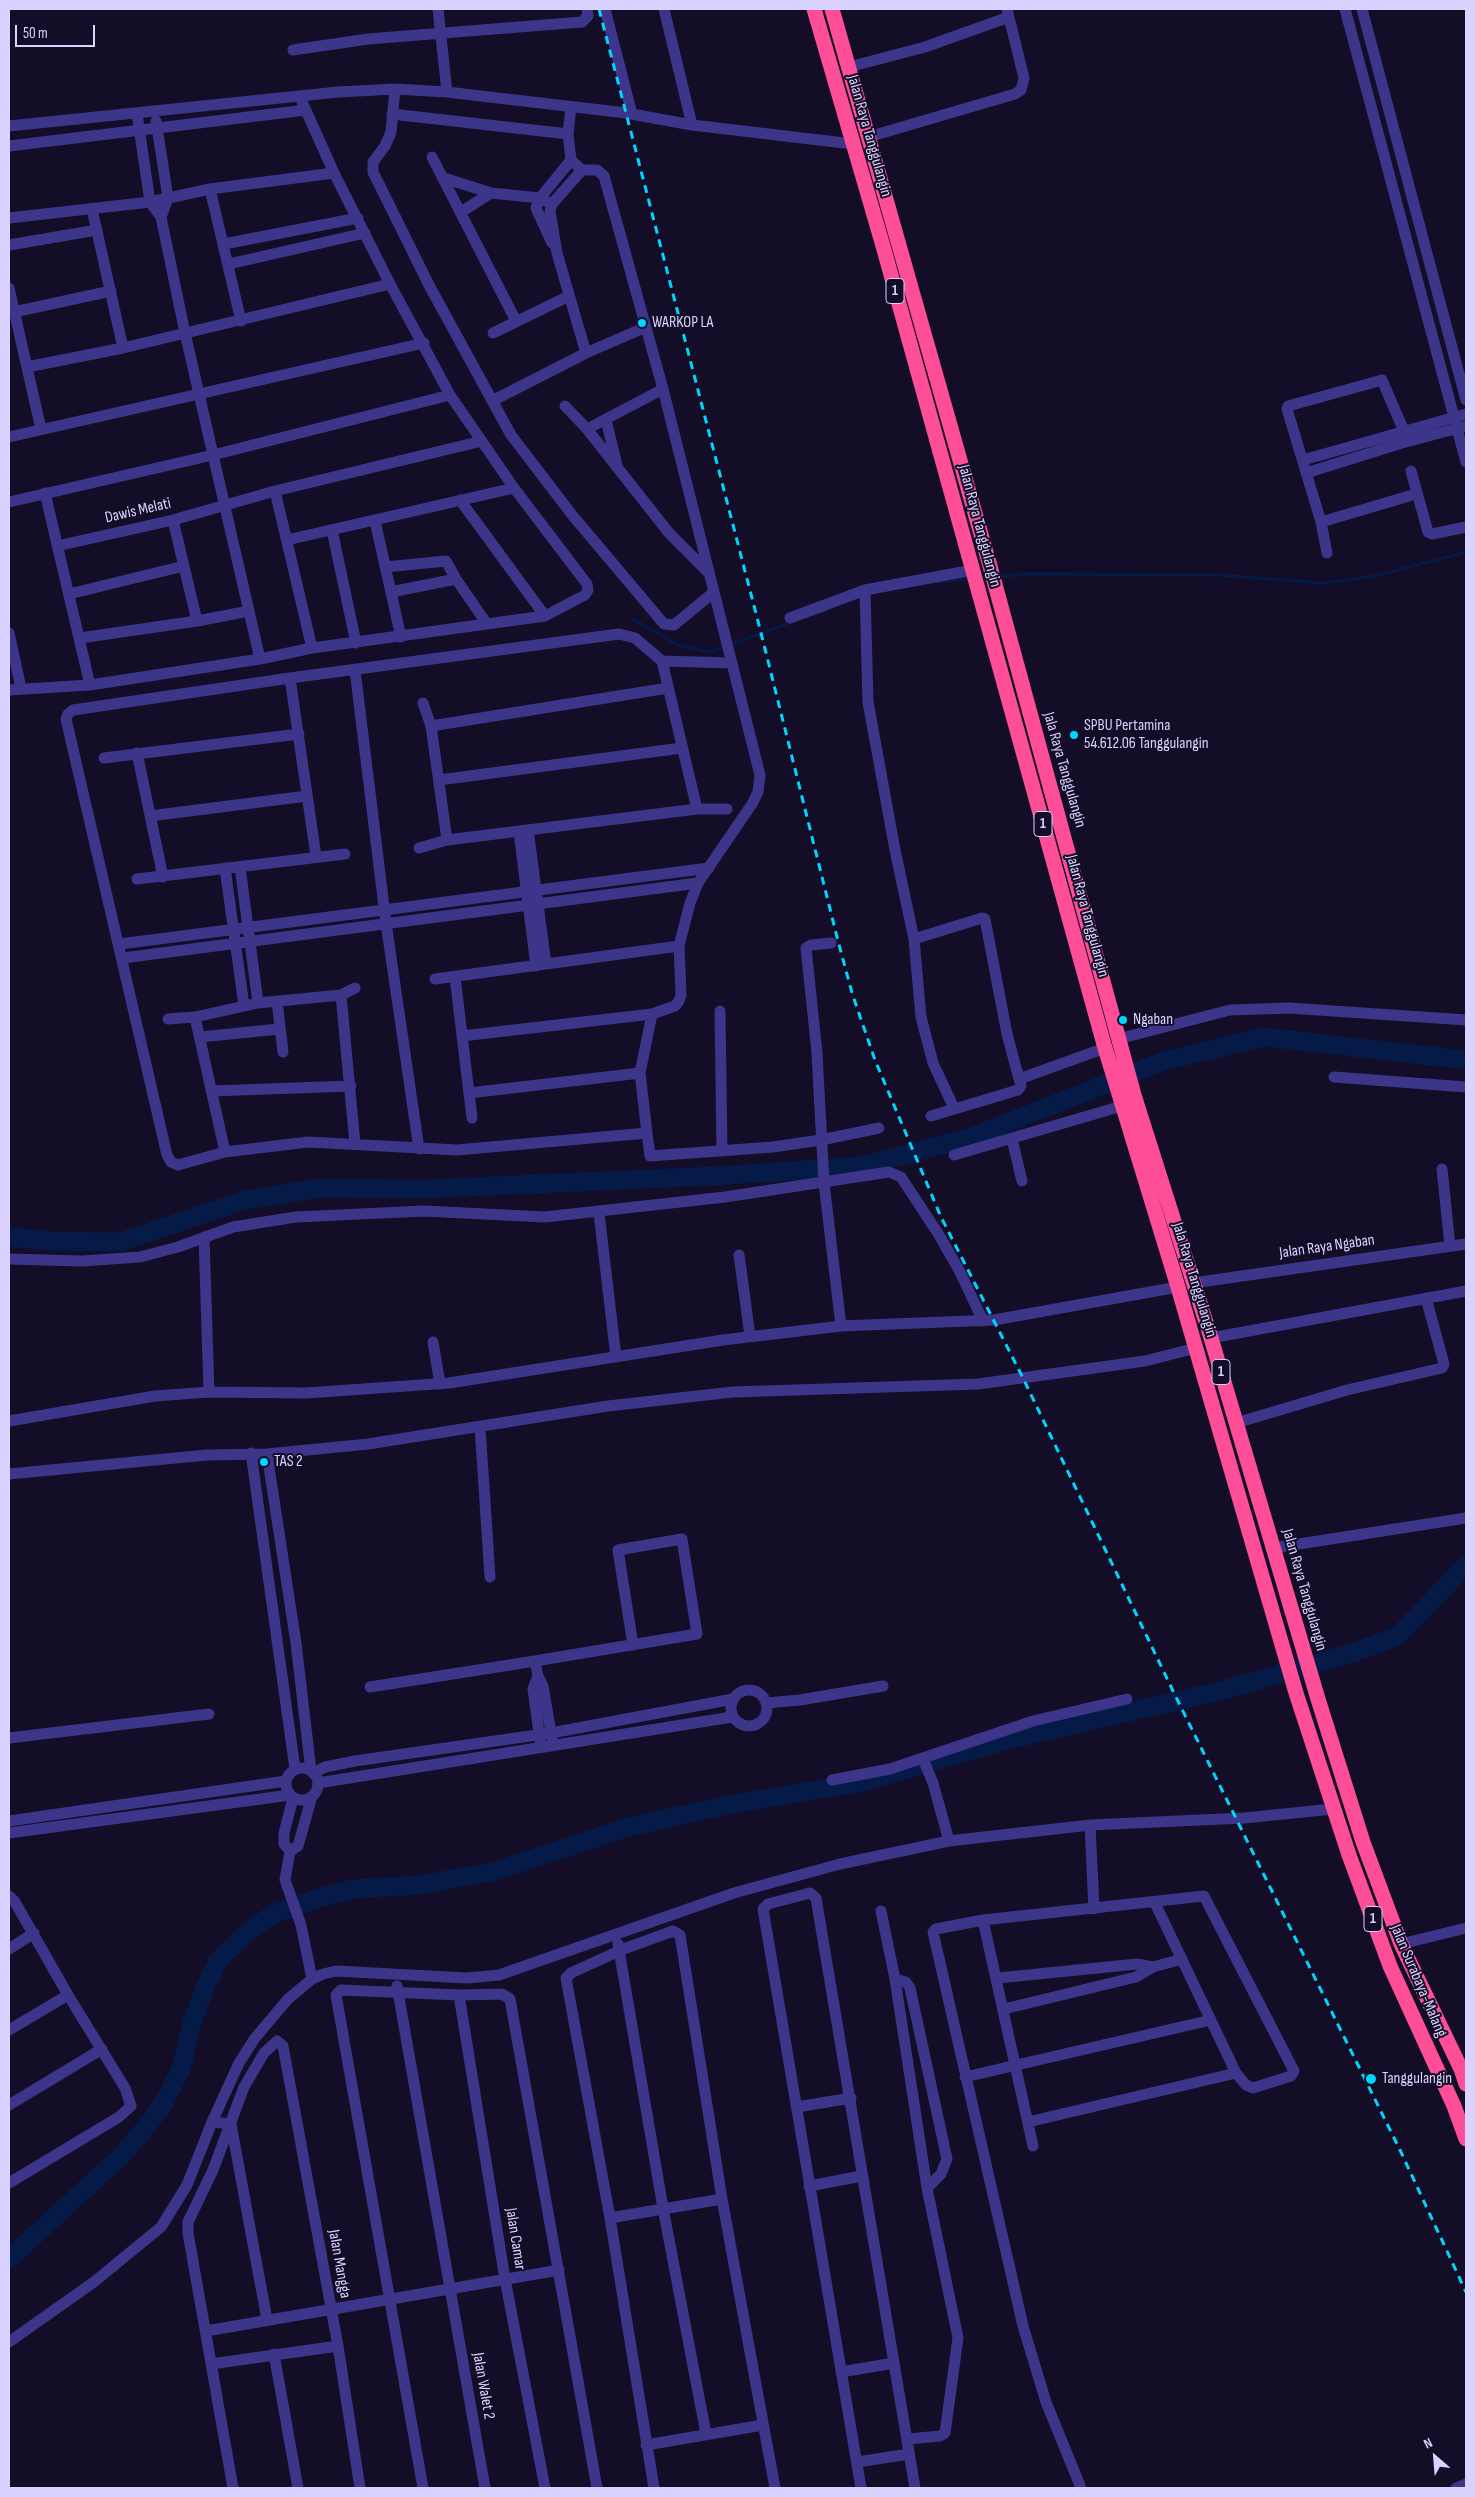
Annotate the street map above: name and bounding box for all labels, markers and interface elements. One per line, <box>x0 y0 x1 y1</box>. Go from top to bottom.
scale bar <box>18 15 98 47</box>
text: 50 m <box>23 24 48 43</box>
street label: Jalan Raya Tanggulangin <box>842 73 896 199</box>
road number: 1 <box>886 278 904 304</box>
place label: WARKOP LA <box>652 313 713 333</box>
marker: WARKOP LA <box>636 317 648 329</box>
street label: Jalan Raya Tanggulangin <box>953 463 1005 589</box>
street label: Dawis Melati <box>103 494 173 528</box>
street label: Jala Raya Tanggulangin <box>1038 710 1090 830</box>
place label: SPBU Pertamina 54.612.06 Tanggulangin <box>1084 716 1208 754</box>
marker: SPBU Pertamina 54.612.06 Tanggulangin <box>1068 729 1080 741</box>
road number: 1 <box>1034 812 1052 836</box>
street label: Jalan Raya Tanggulangin <box>1061 853 1113 979</box>
place label: Ngaban <box>1133 1010 1173 1030</box>
marker: Ngaban <box>1117 1014 1129 1026</box>
street label: Jala Raya Tanggulangin <box>1167 1220 1221 1340</box>
street label: Jalan Raya Ngaban <box>1278 1231 1376 1263</box>
road number: 1 <box>1212 1360 1230 1384</box>
place label: TAS 2 <box>274 1452 303 1472</box>
marker: TAS 2 <box>258 1456 270 1468</box>
street label: Jalan Raya Tanggulangin <box>1277 1527 1331 1653</box>
road number: 1 <box>1364 1906 1382 1932</box>
street label: Jalan Surabaya-Malang <box>1386 1922 1450 2040</box>
place label: Tanggulangin <box>1382 2069 1452 2089</box>
marker: Tanggulangin <box>1364 2072 1378 2086</box>
street label: Jalan Camar <box>501 2207 529 2271</box>
street label: Jalan Mangga <box>324 2228 354 2300</box>
street label: Jalan Walet 2 <box>468 2351 498 2421</box>
north arrow <box>1410 2432 1460 2482</box>
text: N <box>1421 2434 1435 2452</box>

